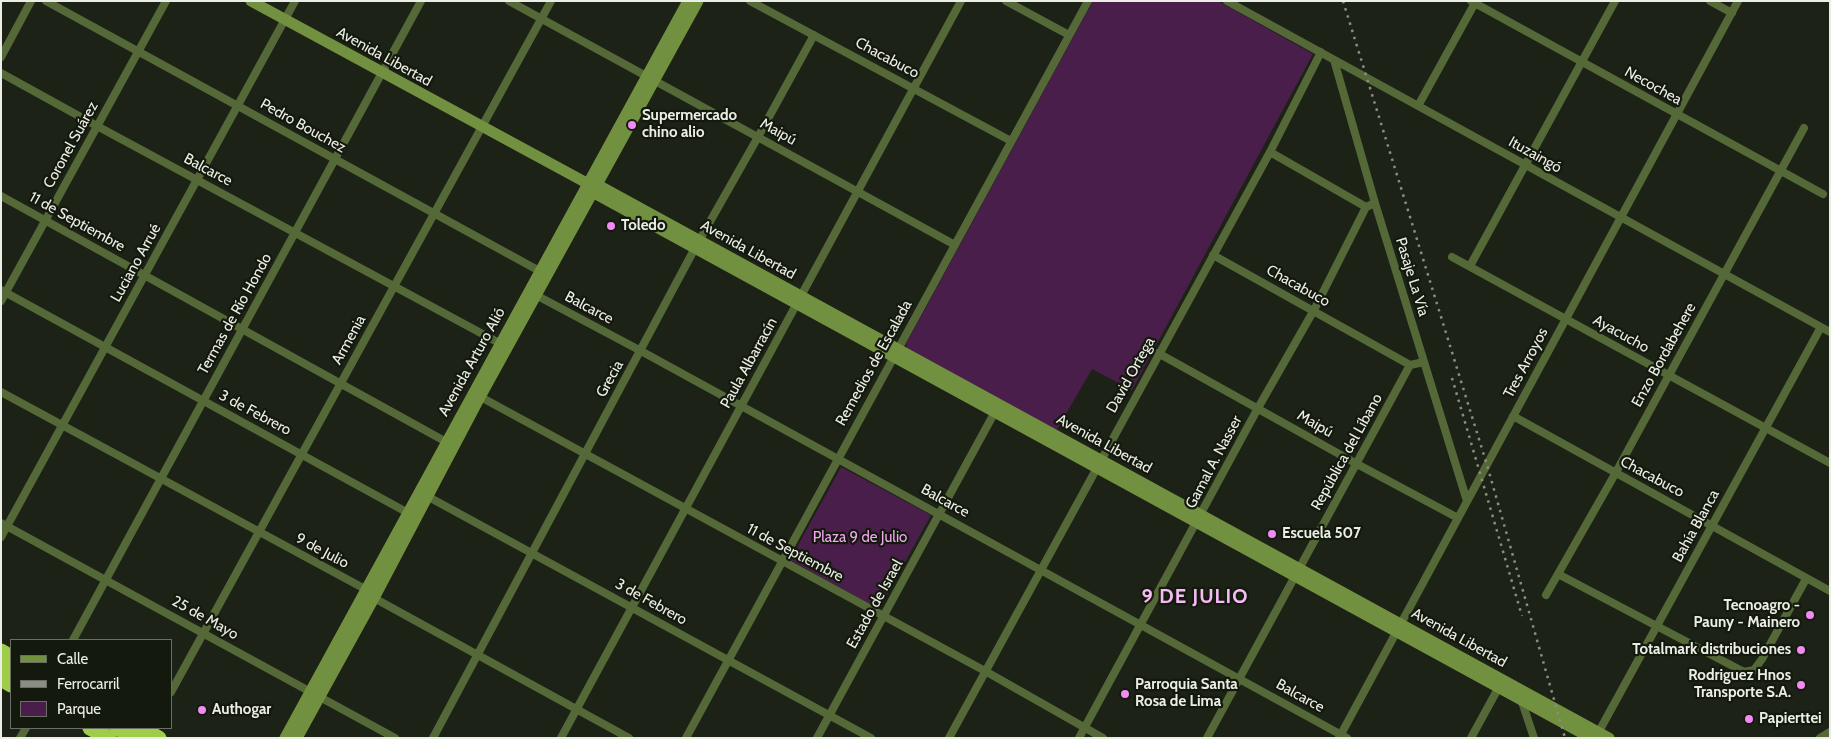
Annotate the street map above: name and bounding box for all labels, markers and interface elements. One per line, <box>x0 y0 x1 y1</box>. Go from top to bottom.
street label: Avenida Libertad <box>333 23 435 91</box>
street label: Chacabuco <box>852 34 922 82</box>
street label: Necochea <box>1621 63 1685 109</box>
street label: Pedro Bouchez <box>257 95 349 157</box>
street label: Coronel Suárez <box>40 99 102 191</box>
place label: Supermercado chino alio <box>642 107 737 142</box>
street label: Maipú <box>757 115 799 149</box>
marker: Supermercado chino alio <box>626 119 638 131</box>
street label: Ituzaingó <box>1505 133 1565 177</box>
street label: Balcarce <box>181 150 235 190</box>
street label: 11 de Septiembre <box>26 188 128 256</box>
street label: Avenida Libertad <box>697 216 799 284</box>
place label: Toledo <box>621 217 665 235</box>
marker: Toledo <box>605 220 617 232</box>
street label: Luciano Arrué <box>107 221 165 305</box>
street label: Pasaje La Vía <box>1391 235 1433 319</box>
street label: Termas de Río Hondo <box>194 250 276 378</box>
street label: Chacabuco <box>1263 261 1333 311</box>
street label: Balcarce <box>562 288 616 328</box>
street label: Remedios de Escalada <box>832 297 916 429</box>
street label: Enzo Bordabehere <box>1628 300 1700 410</box>
street label: Avenida Arturo Alió <box>435 305 509 419</box>
street label: Ayacucho <box>1590 311 1652 357</box>
street label: Armenia <box>328 312 370 368</box>
street label: Paula Albarracín <box>717 315 781 411</box>
street label: Tres Arroyos <box>1500 325 1552 401</box>
street label: David Ortega <box>1103 334 1159 416</box>
street label: Grecia <box>593 357 627 401</box>
street label: 3 de Febrero <box>216 386 294 440</box>
street label: República del Líbano <box>1307 390 1387 514</box>
street label: Maipú <box>1294 407 1336 441</box>
street label: Avenida Libertad <box>1053 410 1155 478</box>
street label: Gamal A. Nasser <box>1182 412 1246 512</box>
street label: Chacabuco <box>1617 453 1687 501</box>
street label: Balcarce <box>918 480 972 522</box>
street label: Bahía Blanca <box>1669 487 1723 565</box>
street label: 11 de Septiembre <box>744 520 846 586</box>
place label: Escuela 507 <box>1282 525 1361 543</box>
marker: Escuela 507 <box>1266 528 1278 540</box>
street label: 9 de Julio <box>292 529 352 573</box>
park label: Plaza 9 de Julio <box>813 529 907 547</box>
street label: Estado de Israel <box>843 556 907 652</box>
street label: 3 de Febrero <box>612 575 690 629</box>
district label: 9 DE JULIO <box>1140 585 1250 609</box>
street label: 25 de Mayo <box>169 592 241 644</box>
place label: Tecnoagro - Pauny - Mainero <box>1694 597 1800 632</box>
street label: Avenida Libertad <box>1408 604 1510 672</box>
marker: Tecnoagro - Pauny - Mainero <box>1804 609 1816 621</box>
legend <box>10 639 172 729</box>
place label: Totalmark distribuciones <box>1632 641 1791 659</box>
marker: Totalmark distribuciones <box>1795 644 1807 656</box>
text: Calle <box>57 650 88 668</box>
place label: Rodriguez Hnos Transporte S.A. <box>1688 667 1791 702</box>
text: Ferrocarril <box>57 675 120 693</box>
street label: Balcarce <box>1273 675 1327 717</box>
place label: Parroquia Santa Rosa de Lima <box>1135 676 1238 711</box>
marker: Rodriguez Hnos Transporte S.A. <box>1795 679 1807 691</box>
marker: Parroquia Santa Rosa de Lima <box>1119 688 1131 700</box>
text: Parque <box>57 700 101 718</box>
place label: Authogar <box>212 701 271 719</box>
marker: Authogar <box>196 704 208 716</box>
place label: Papierttei <box>1759 710 1822 728</box>
marker: Papierttei <box>1743 713 1755 725</box>

